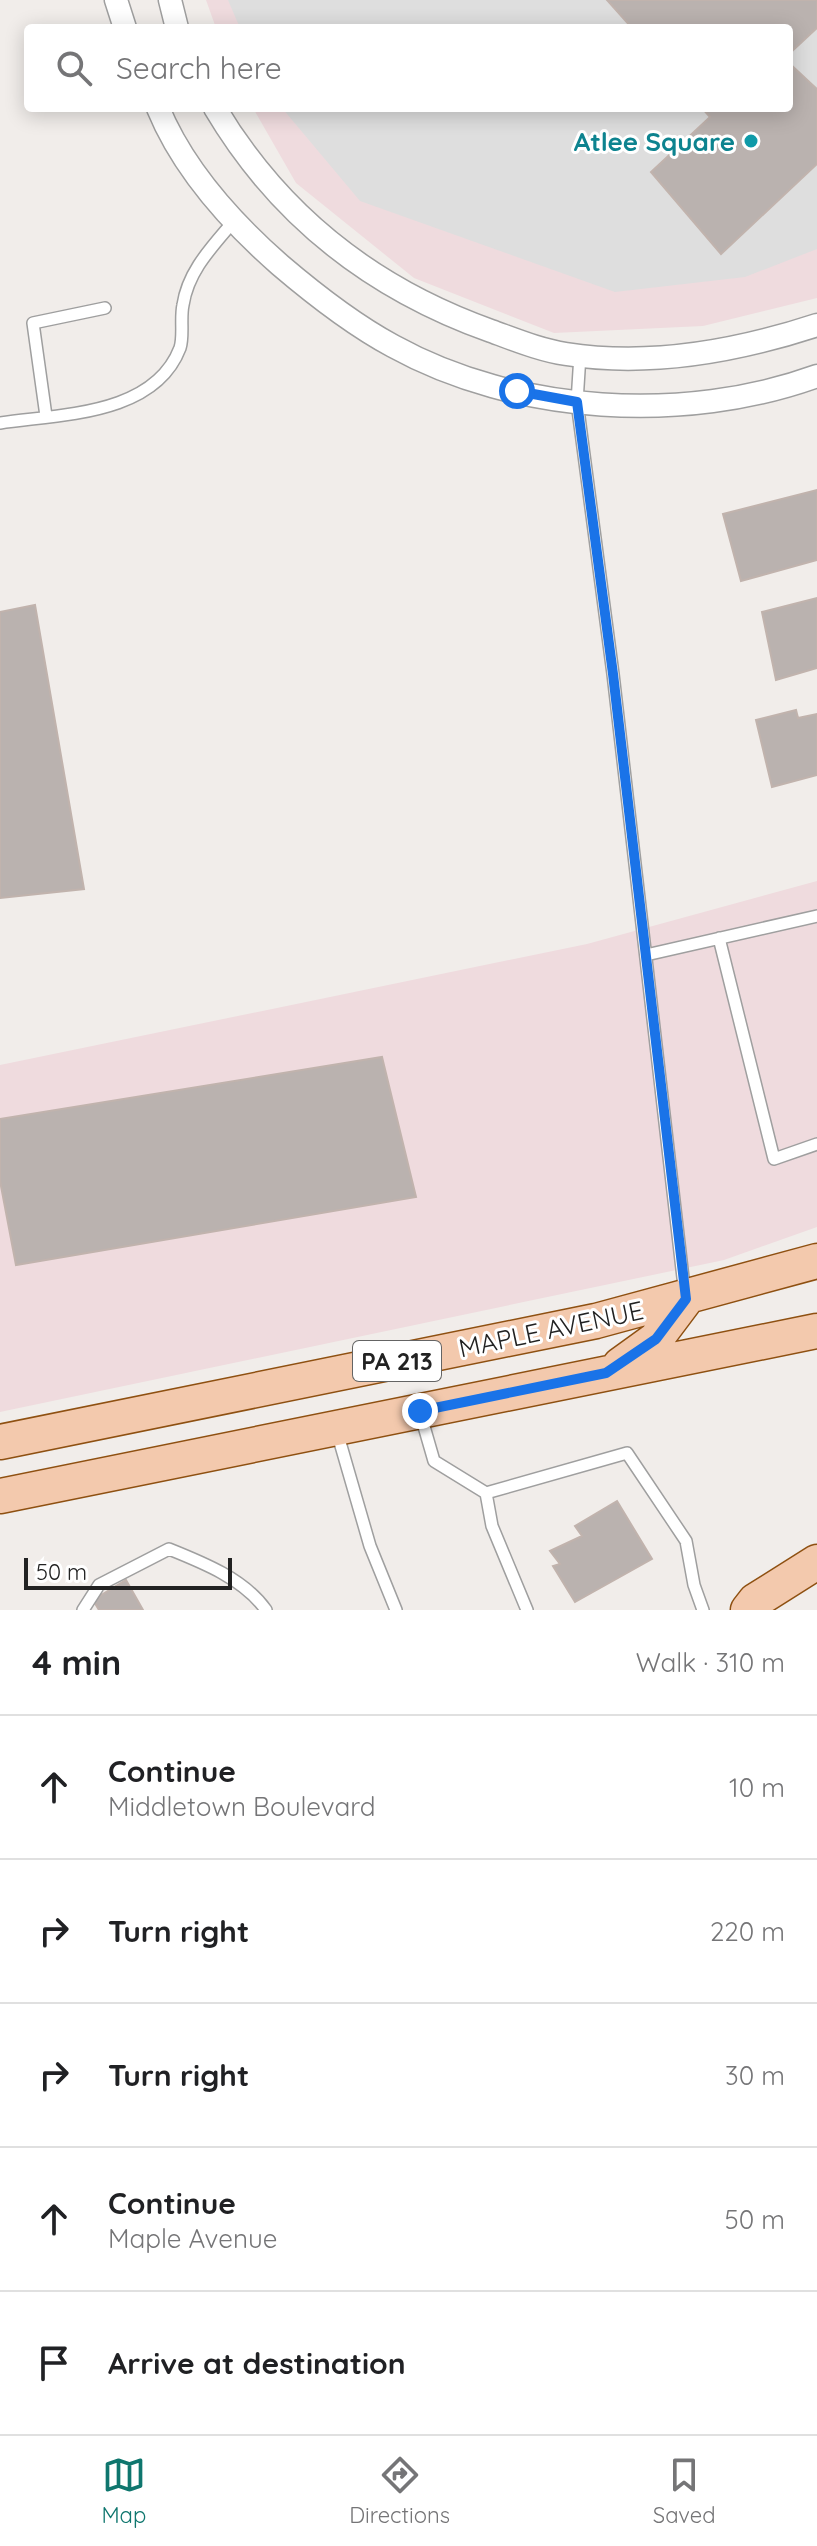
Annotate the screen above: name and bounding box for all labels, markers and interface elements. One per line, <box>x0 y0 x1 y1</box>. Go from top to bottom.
search box <box>24 24 793 112</box>
icon: search <box>52 46 96 90</box>
text: Search here <box>116 49 282 87</box>
place label: Atlee Square <box>574 125 735 158</box>
marker: Atlee Square <box>742 132 760 150</box>
route start <box>499 373 535 409</box>
street label: MAPLE AVENUE <box>456 1293 646 1365</box>
road number: PA 213 <box>353 1341 441 1381</box>
route end <box>402 1393 438 1429</box>
scale bar <box>24 1554 232 1590</box>
text: 50 m <box>36 1558 87 1586</box>
text: 4 min <box>32 1641 121 1684</box>
text: Walk · 310 m <box>636 1646 785 1679</box>
text: Continue <box>108 1752 236 1790</box>
icon: ahead <box>32 1765 76 1809</box>
text: 10 m <box>729 1771 785 1804</box>
text: Middletown Boulevard <box>108 1790 375 1823</box>
icon: right <box>32 1909 76 1953</box>
text: Turn right <box>108 1912 249 1950</box>
text: 220 m <box>710 1915 785 1948</box>
icon: right <box>32 2053 76 2097</box>
text: Turn right <box>108 2056 249 2094</box>
text: 30 m <box>725 2059 785 2092</box>
text: Continue <box>108 2184 236 2222</box>
icon: ahead <box>32 2197 76 2241</box>
text: 50 m <box>725 2203 785 2236</box>
text: Maple Avenue <box>108 2222 277 2255</box>
icon: arrive <box>32 2341 76 2385</box>
text: Arrive at destination <box>108 2344 406 2382</box>
tab: Map <box>101 2453 146 2529</box>
tab: Directions <box>349 2453 450 2529</box>
tab: Saved <box>653 2453 716 2529</box>

